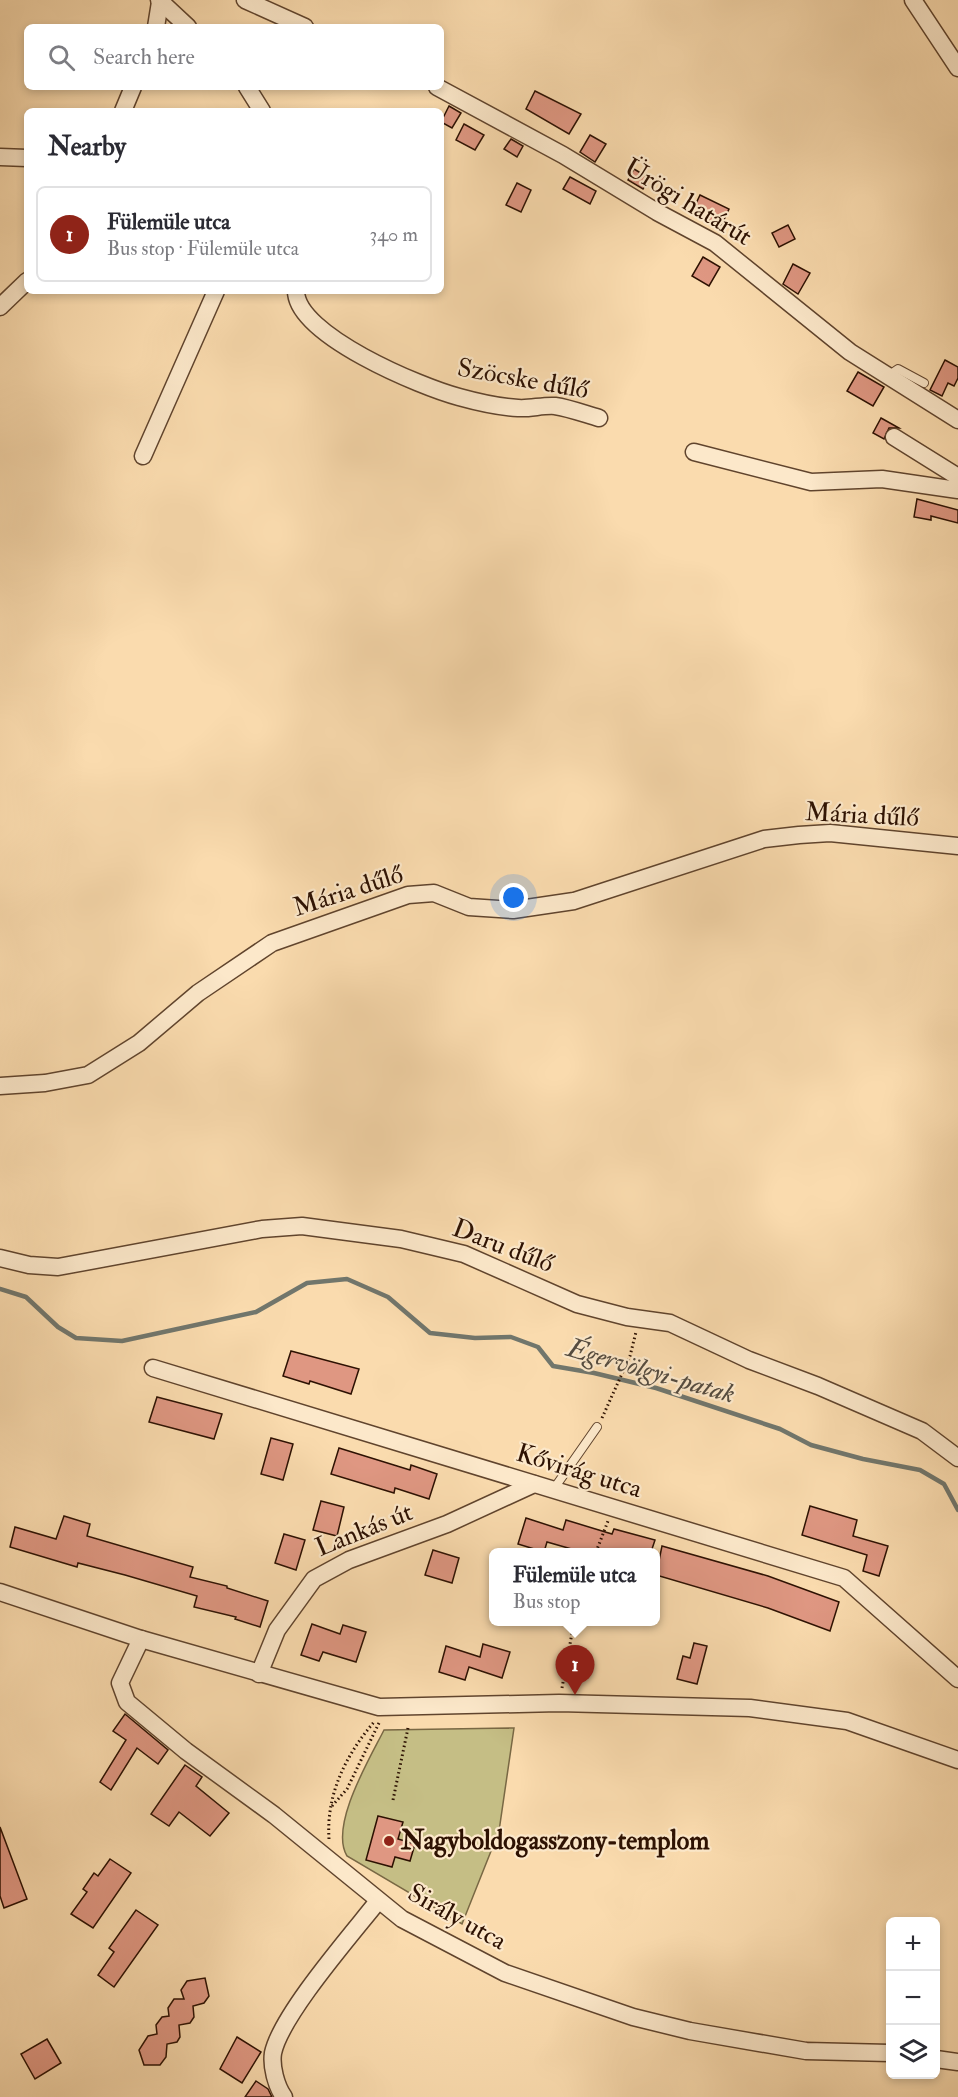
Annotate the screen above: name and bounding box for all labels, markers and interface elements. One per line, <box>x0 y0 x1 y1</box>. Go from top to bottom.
search box <box>24 24 444 90</box>
icon: search <box>45 41 78 74</box>
text: Search here <box>93 43 195 71</box>
text: Nearby <box>48 131 126 163</box>
street label: Ürögi határút <box>618 150 758 253</box>
text: Fülemüle utca <box>107 208 230 236</box>
text: 1 <box>66 222 73 247</box>
text: 340 m <box>370 222 418 247</box>
text: Bus stop · Fülemüle utca <box>107 236 299 261</box>
street label: Szöcske dűlő <box>455 352 592 406</box>
street label: Mária dűlő <box>804 796 920 834</box>
street label: Mária dűlő <box>289 858 407 924</box>
your location <box>499 883 528 912</box>
street label: Daru dűlő <box>448 1212 559 1280</box>
water label: Égervölgyi-patak <box>561 1330 739 1411</box>
street label: Kővirág utca <box>512 1437 646 1505</box>
street label: Lankás út <box>311 1496 417 1564</box>
popup <box>489 1548 660 1626</box>
text: Fülemüle utca <box>513 1561 636 1589</box>
text: Bus stop <box>513 1589 580 1614</box>
pin: 1 <box>556 1646 594 1695</box>
place label: Nagyboldogasszony-templom <box>400 1825 710 1858</box>
marker: Nagyboldogasszony-templom <box>382 1834 396 1848</box>
street label: Sirály utca <box>402 1877 512 1957</box>
map controls <box>886 1917 940 2079</box>
button: + <box>886 1917 940 1971</box>
button: − <box>886 1971 940 2025</box>
button: layers <box>886 2025 940 2079</box>

